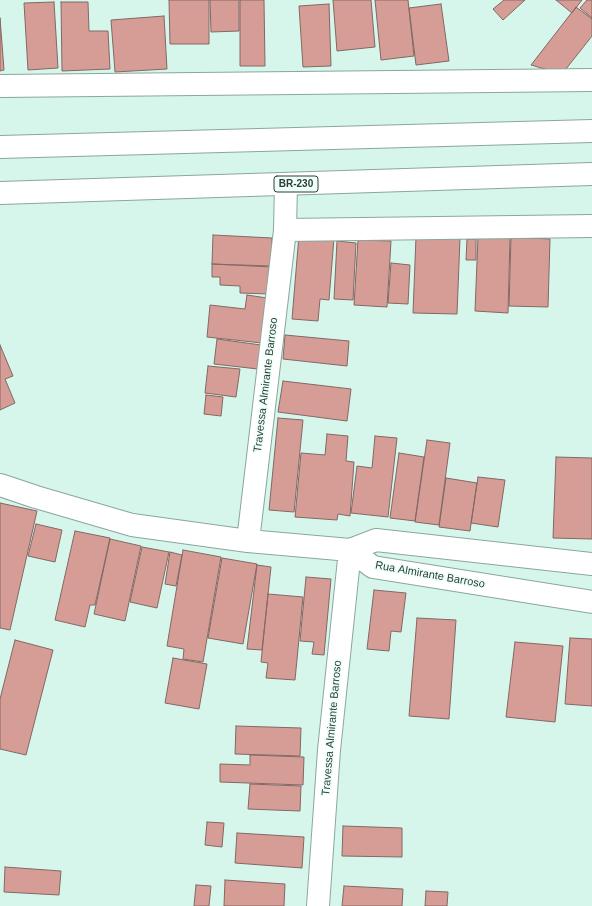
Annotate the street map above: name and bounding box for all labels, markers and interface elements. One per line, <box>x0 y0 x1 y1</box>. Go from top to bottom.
road number: BR-230 <box>274 176 318 192</box>
street label: Travessa Almirante Barroso <box>251 317 281 453</box>
street label: Rua Almirante Barroso <box>374 559 486 591</box>
street label: Travessa Almirante Barroso <box>320 660 344 796</box>

